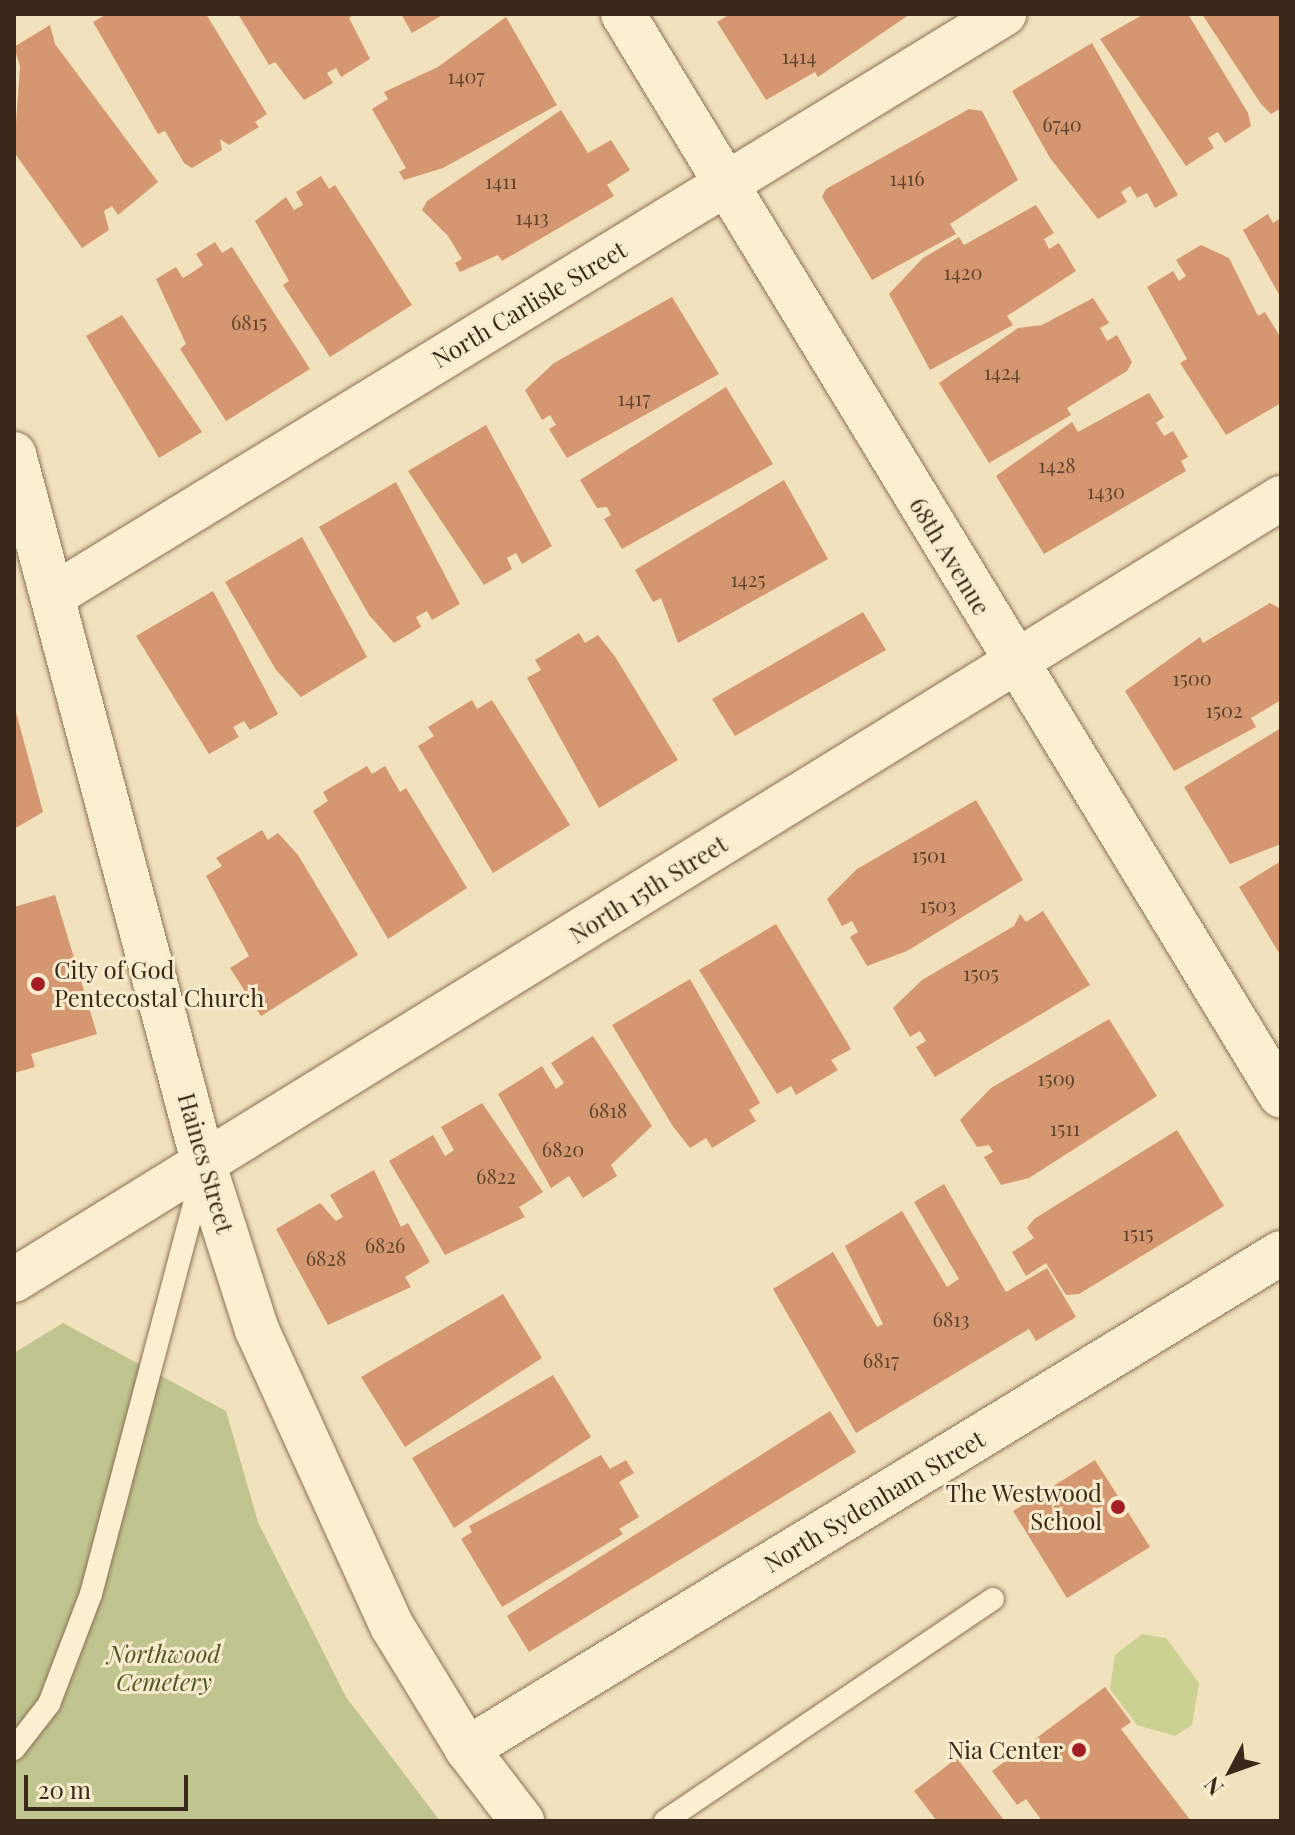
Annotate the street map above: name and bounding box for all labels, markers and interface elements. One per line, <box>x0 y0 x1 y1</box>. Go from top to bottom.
house number: 1414 <box>782 43 816 67</box>
house number: 1407 <box>447 63 485 87</box>
house number: 6740 <box>1042 111 1082 135</box>
house number: 1416 <box>889 165 925 189</box>
house number: 1411 <box>485 168 517 192</box>
house number: 1413 <box>515 204 549 228</box>
street label: North Carlisle Street <box>427 235 631 373</box>
house number: 1420 <box>944 259 982 283</box>
house number: 6815 <box>231 309 267 333</box>
house number: 1424 <box>984 359 1020 383</box>
house number: 1417 <box>618 385 650 409</box>
house number: 1428 <box>1038 452 1076 476</box>
house number: 1430 <box>1087 478 1125 502</box>
street label: 68th Avenue <box>903 492 997 620</box>
house number: 1425 <box>730 566 766 590</box>
house number: 1500 <box>1172 665 1212 689</box>
house number: 1502 <box>1205 697 1243 721</box>
street label: North 15th Street <box>564 829 732 949</box>
house number: 1501 <box>912 842 946 866</box>
house number: 1503 <box>920 892 956 916</box>
place label: City of God Pentecostal Church <box>54 956 264 1012</box>
house number: 1505 <box>963 960 999 984</box>
marker: City of God Pentecostal Church <box>29 975 47 993</box>
house number: 1509 <box>1037 1065 1075 1089</box>
street label: Haines Street <box>172 1090 240 1236</box>
house number: 6818 <box>589 1097 627 1121</box>
house number: 1511 <box>1050 1115 1080 1139</box>
house number: 6820 <box>542 1136 584 1160</box>
house number: 6822 <box>476 1163 516 1187</box>
house number: 1515 <box>1123 1220 1153 1244</box>
house number: 6826 <box>365 1232 405 1256</box>
house number: 6828 <box>306 1245 346 1269</box>
house number: 6813 <box>933 1306 969 1330</box>
house number: 6817 <box>863 1347 899 1371</box>
street label: North Sydenham Street <box>759 1424 989 1578</box>
place label: The Westwood School <box>945 1479 1102 1535</box>
marker: The Westwood School <box>1109 1498 1127 1516</box>
park label: Northwood Cemetery <box>108 1640 220 1696</box>
north arrow <box>1191 1731 1271 1811</box>
place label: Nia Center <box>947 1736 1063 1764</box>
marker: Nia Center <box>1070 1741 1088 1759</box>
scale bar <box>28 1759 192 1809</box>
text: N <box>1196 1771 1229 1803</box>
text: 20 m <box>38 1773 91 1805</box>

